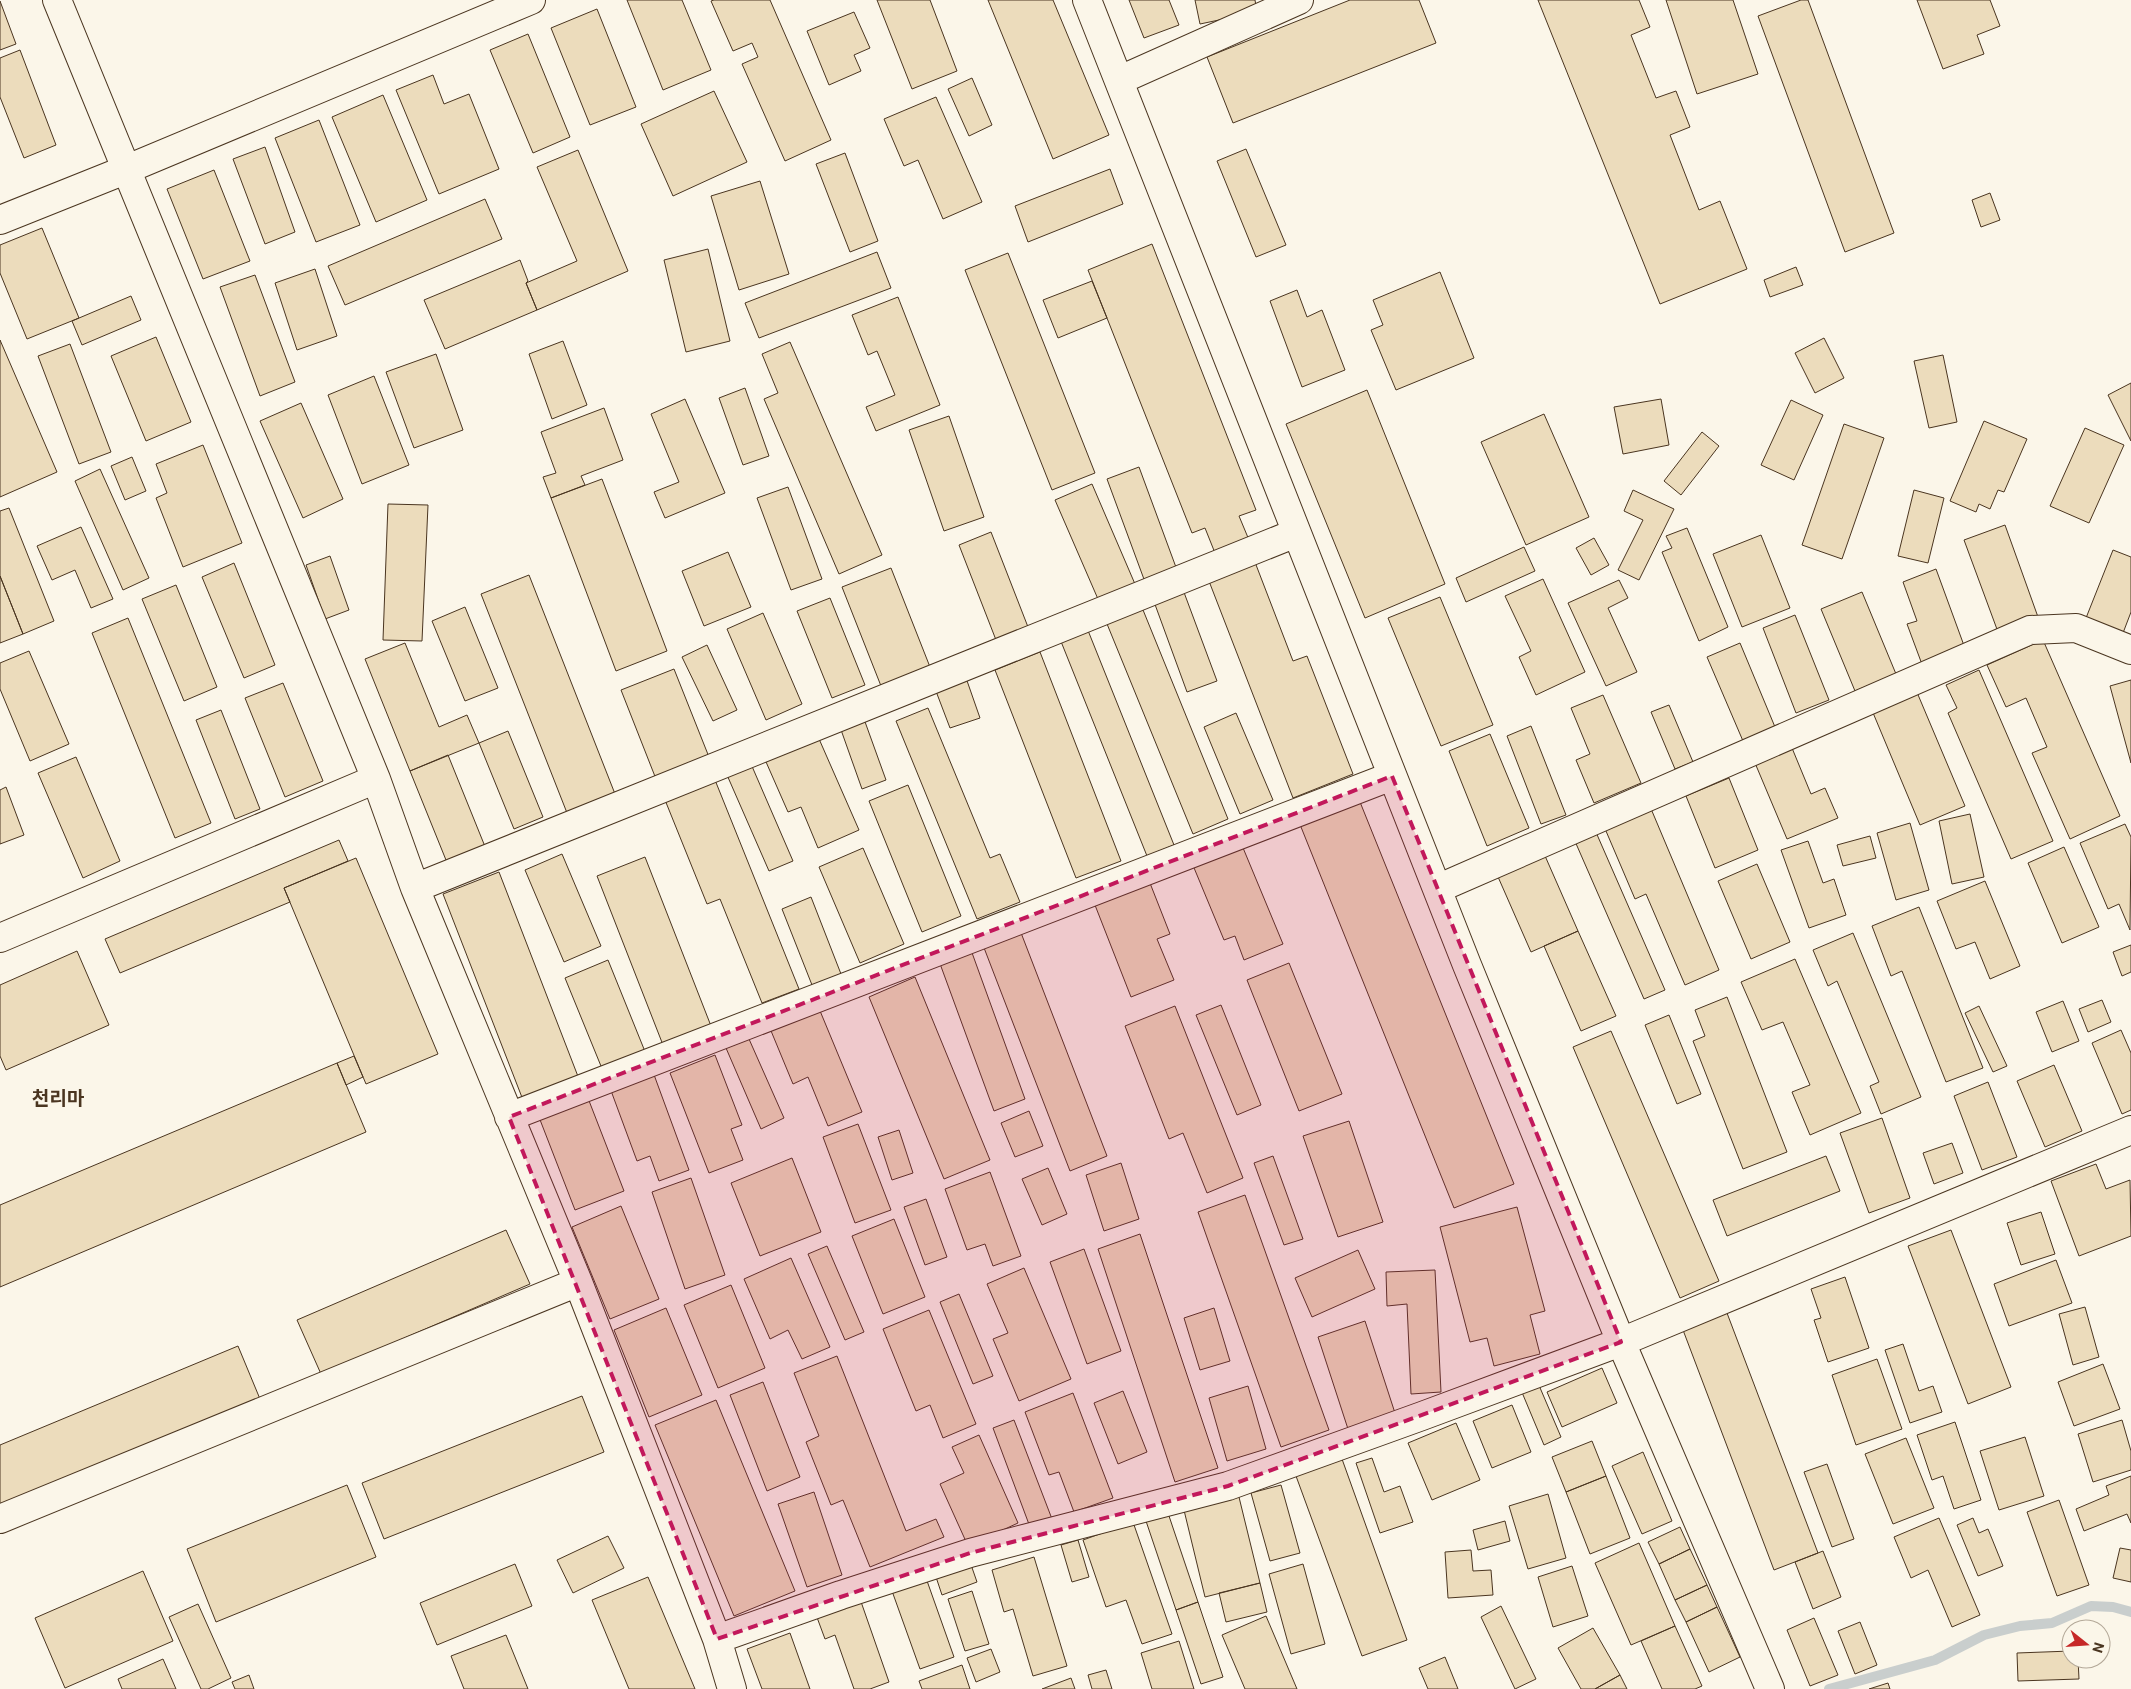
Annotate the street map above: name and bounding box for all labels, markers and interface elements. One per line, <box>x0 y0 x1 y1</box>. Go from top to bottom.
district label: 천리마 <box>32 1087 85 1110</box>
north arrow <box>2061 1619 2111 1669</box>
text: N <box>2089 1641 2108 1655</box>

